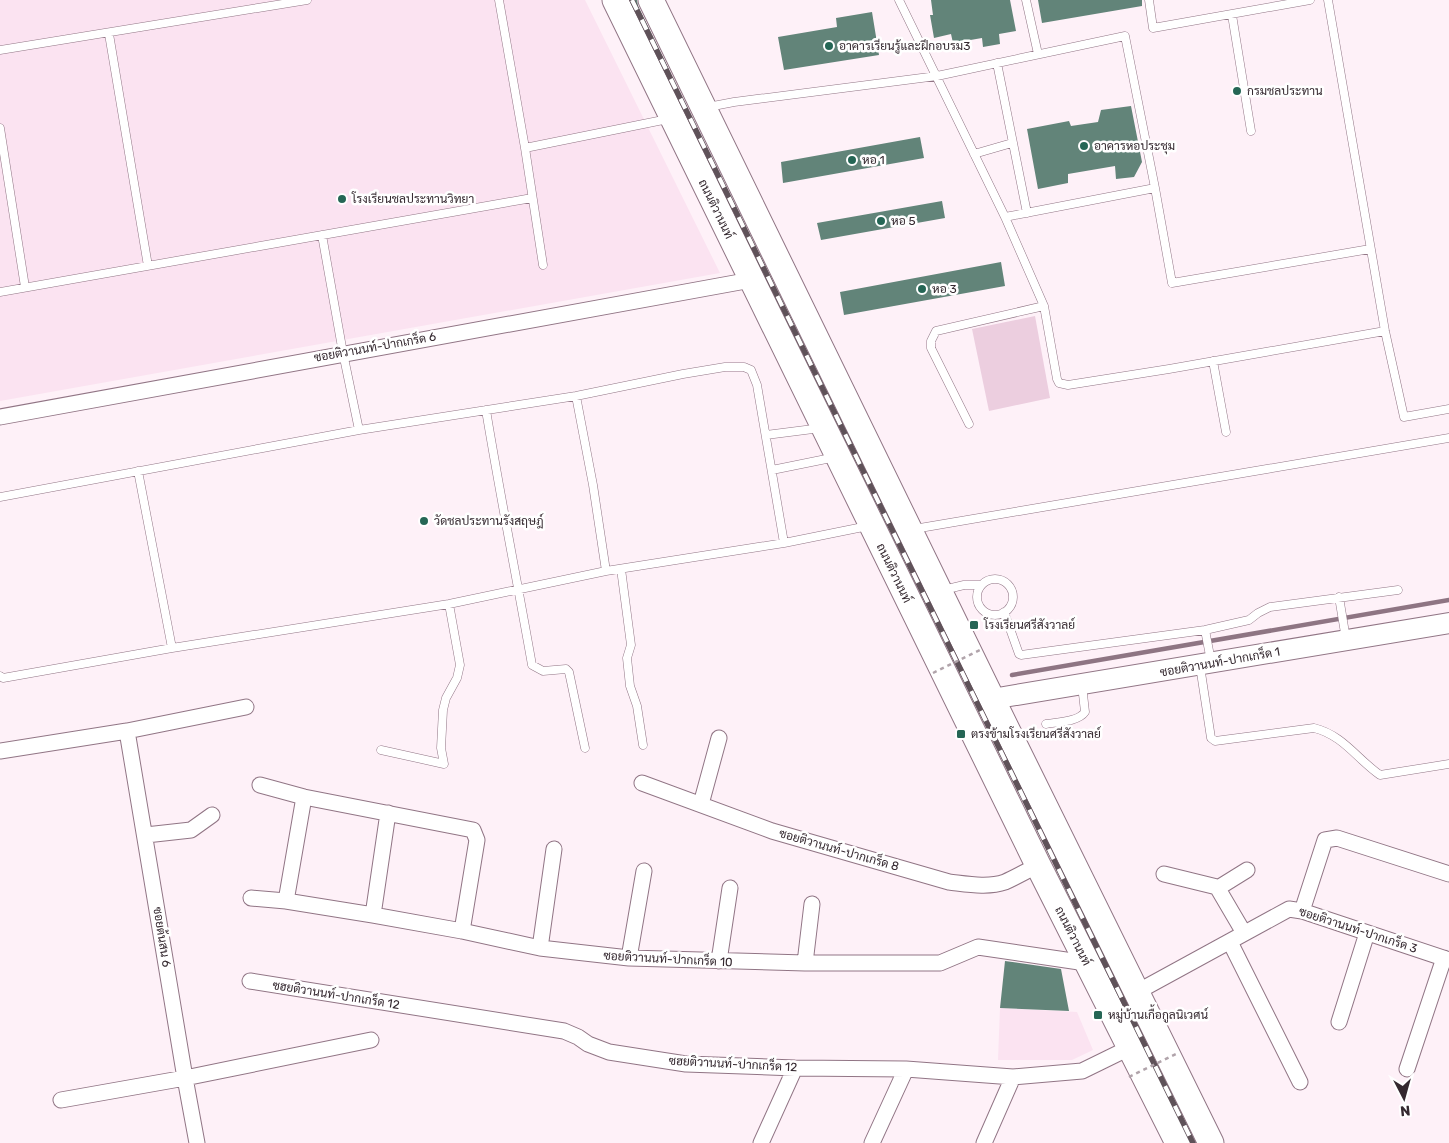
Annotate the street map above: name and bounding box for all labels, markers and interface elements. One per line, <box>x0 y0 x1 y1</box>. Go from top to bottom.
place label: อาคารเรียนรู้และฝึกอบรม3 <box>839 38 970 54</box>
marker: อาคารเรียนรู้และฝึกอบรม3 <box>823 40 835 52</box>
place label: กรมชลประทาน <box>1247 84 1323 98</box>
marker: กรมชลประทาน <box>1231 85 1243 97</box>
place label: อาคารหอประชุม <box>1094 139 1175 155</box>
marker: อาคารหอประชุม <box>1078 140 1090 152</box>
place label: หอ 1 <box>862 153 885 167</box>
marker: หอ 1 <box>846 154 858 166</box>
street label: ถนนติวานนท์ <box>696 176 737 241</box>
place label: โรงเรียนชลประทานวิทยา <box>351 191 474 206</box>
marker: โรงเรียนชลประทานวิทยา <box>336 193 348 205</box>
place label: หอ 5 <box>891 214 916 228</box>
marker: หอ 5 <box>875 215 887 227</box>
place label: หอ 3 <box>932 282 957 296</box>
marker: หอ 3 <box>916 283 928 295</box>
street label: ซอยติวานนท์-ปากเกร็ด 6 <box>312 327 437 365</box>
place label: วัดชลประทานรังสฤษฎ์ <box>434 513 544 529</box>
marker: วัดชลประทานรังสฤษฎ์ <box>418 515 430 527</box>
street label: ถนนติวานนท์ <box>874 540 915 605</box>
place label: โรงเรียนศรีสังวาลย์ <box>983 617 1075 632</box>
marker: โรงเรียนศรีสังวาลย์ <box>968 619 980 631</box>
street label: ซอยติวานนท์-ปากเกร็ด 1 <box>1158 643 1281 679</box>
place label: ตรงข้ามโรงเรียนศรีสังวาลย์ <box>971 726 1101 741</box>
marker: ตรงข้ามโรงเรียนศรีสังวาลย์ <box>955 728 967 740</box>
street label: ซอยติวานนท์-ปากเกร็ด 8 <box>777 824 901 874</box>
street label: ซอยติวานนท์-ปากเกร็ด 3 <box>1297 902 1420 956</box>
street label: ถนนติวานนท์ <box>1052 904 1095 968</box>
street label: ซอยต้นสน 6 <box>150 906 174 968</box>
street label: ซอยติวานนท์-ปากเกร็ด 10 <box>603 947 733 969</box>
street label: ซฮยติวานนท์-ปากเกร็ด 12 <box>271 976 401 1012</box>
place label: หมู่บ้านเกื้อกูลนิเวศน์ <box>1108 1004 1208 1023</box>
marker: หมู่บ้านเกื้อกูลนิเวศน์ <box>1092 1009 1104 1021</box>
street label: ซฮยติวานนท์-ปากเกร็ด 12 <box>668 1052 798 1074</box>
north arrow <box>1379 1073 1429 1123</box>
text: N <box>1399 1101 1411 1119</box>

